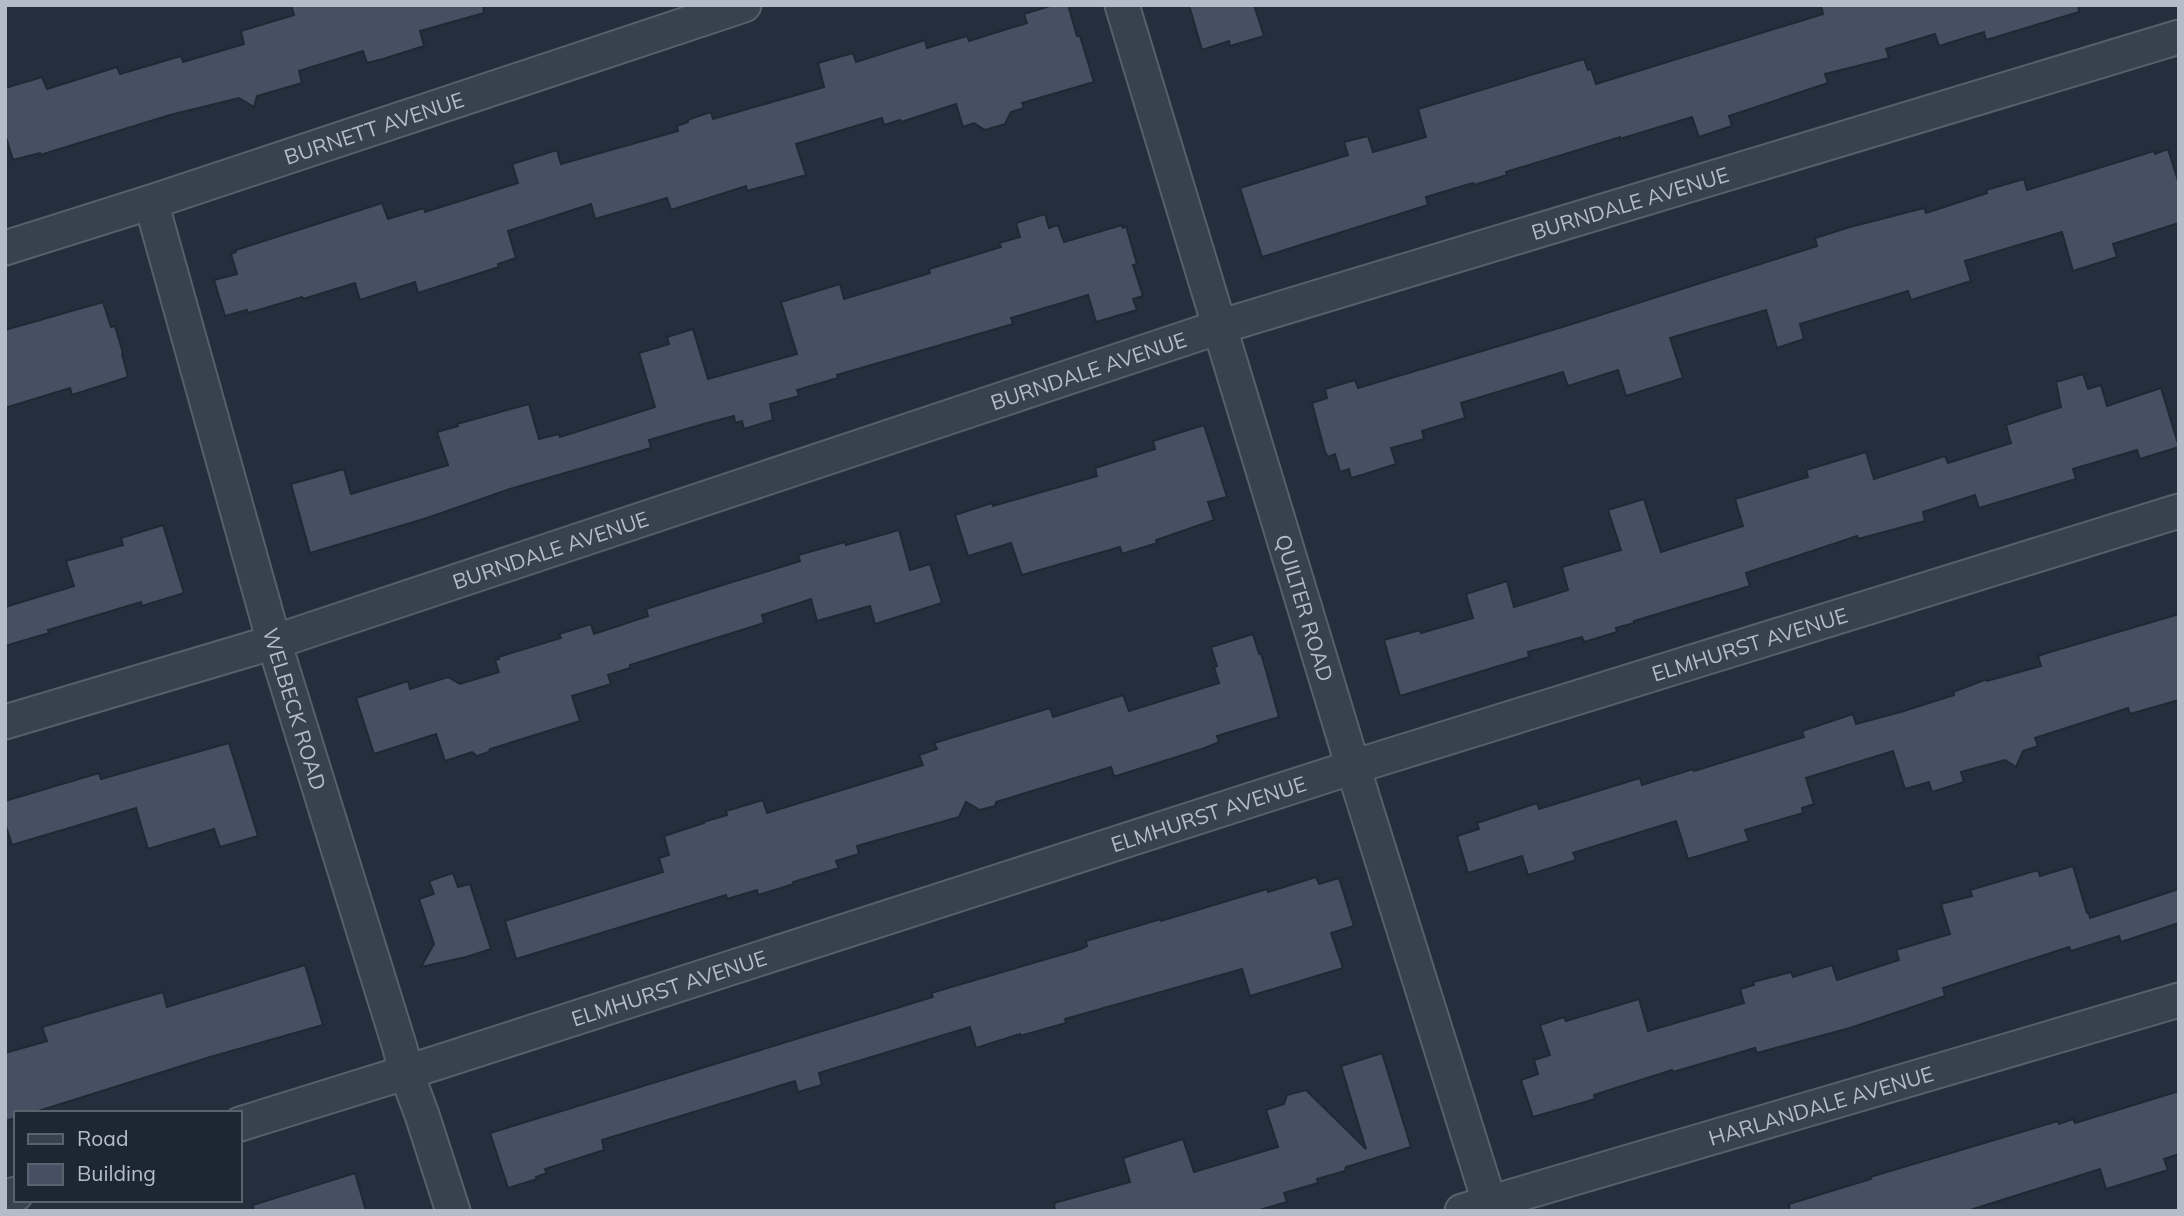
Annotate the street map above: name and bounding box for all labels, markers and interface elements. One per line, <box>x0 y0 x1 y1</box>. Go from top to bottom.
street label: BURNETT AVENUE <box>281 86 467 170</box>
street label: BURNDALE AVENUE <box>1528 161 1732 245</box>
street label: BURNDALE AVENUE <box>987 326 1190 415</box>
street label: BURNDALE AVENUE <box>449 505 652 595</box>
street label: QUILTER ROAD <box>1270 531 1339 685</box>
street label: ELMHURST AVENUE <box>1648 602 1851 687</box>
street label: WELBECK ROAD <box>258 625 332 793</box>
street label: ELMHURST AVENUE <box>1108 770 1309 857</box>
street label: ELMHURST AVENUE <box>568 944 770 1031</box>
street label: HARLANDALE AVENUE <box>1705 1060 1936 1151</box>
legend <box>14 1111 242 1202</box>
text: Road <box>77 1125 128 1151</box>
text: Building <box>77 1160 156 1186</box>

